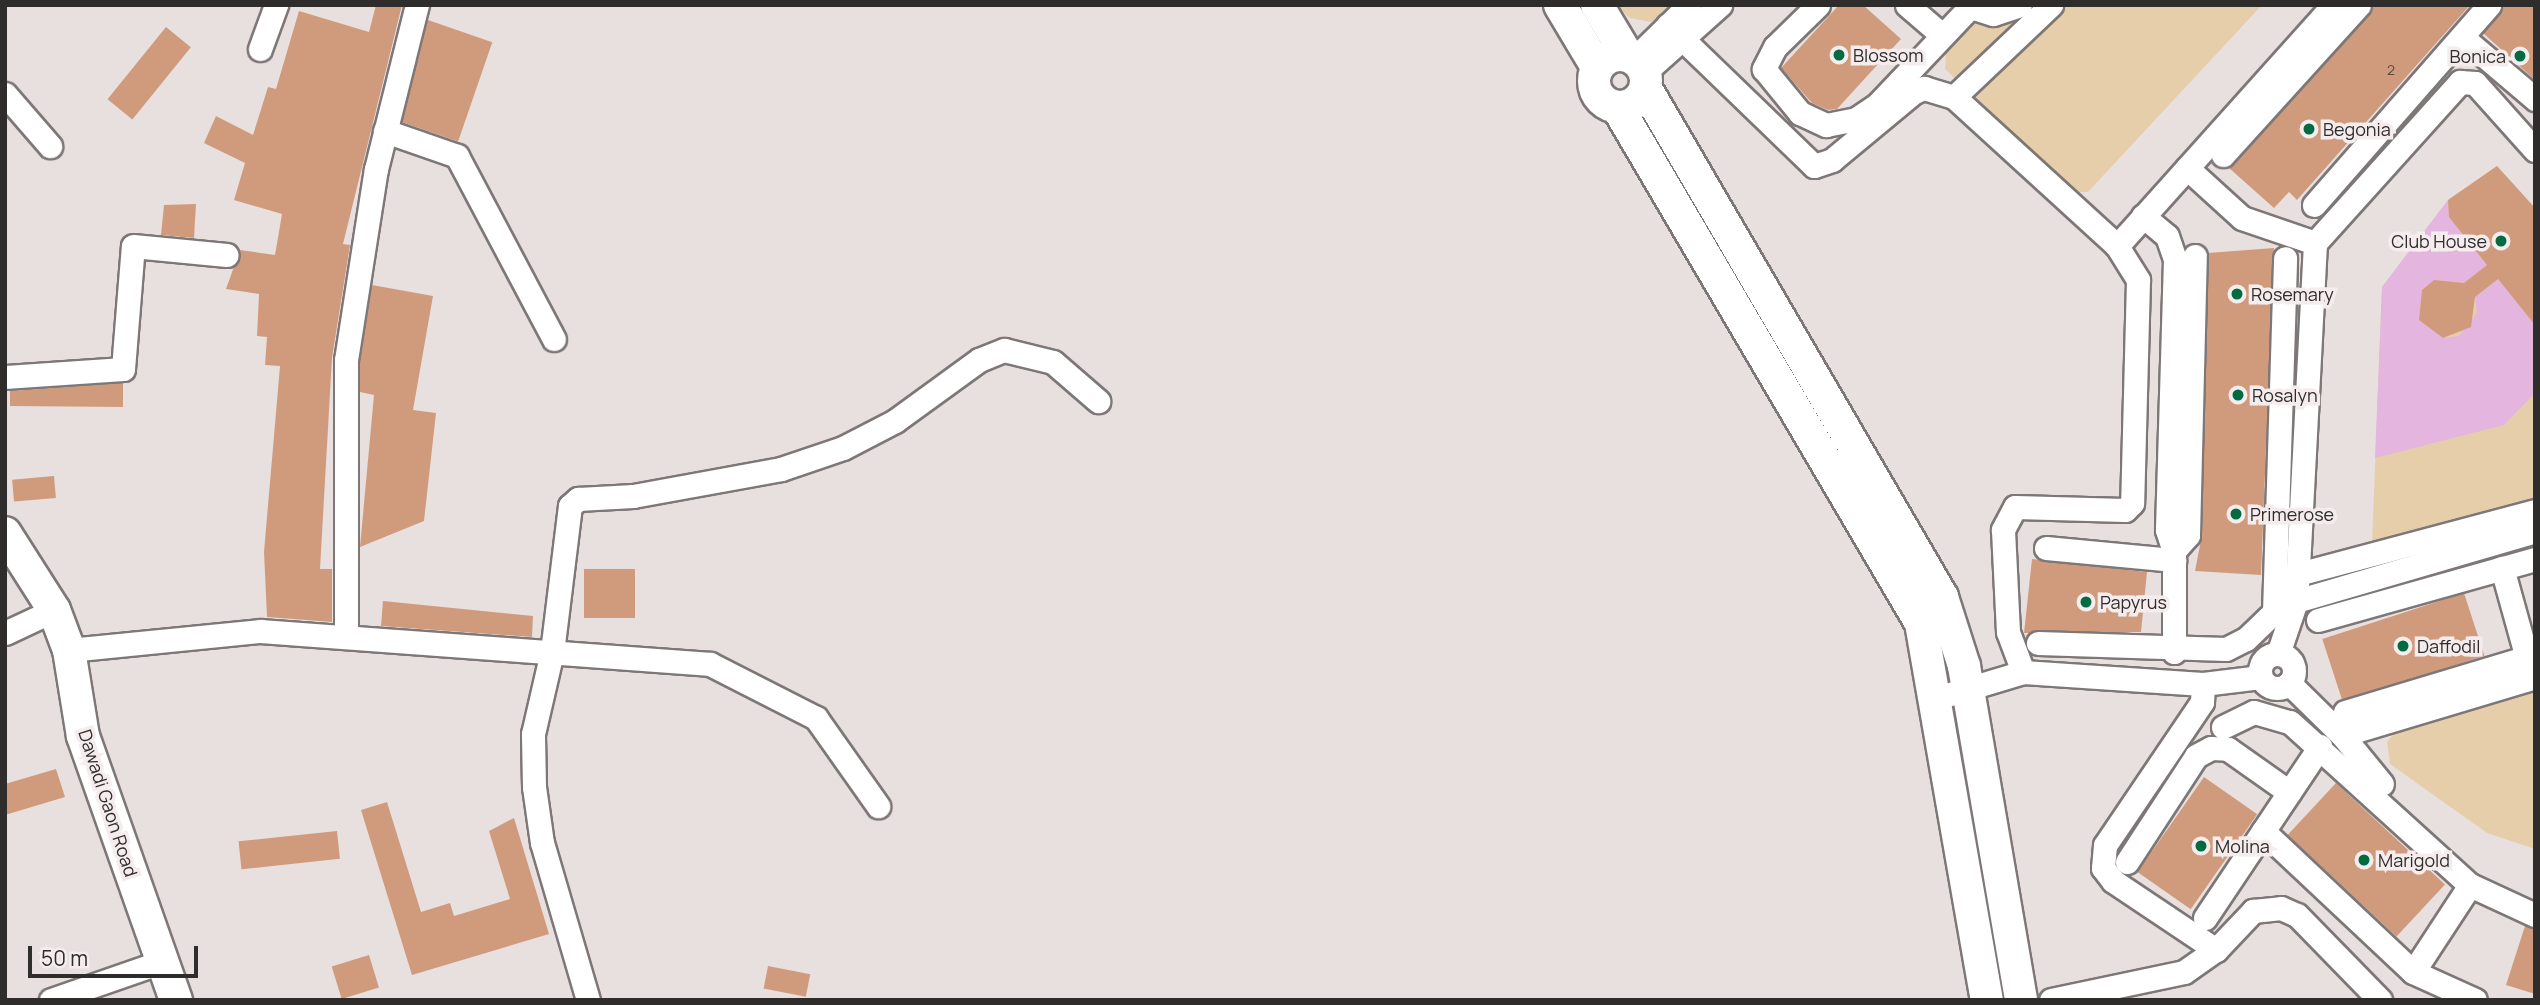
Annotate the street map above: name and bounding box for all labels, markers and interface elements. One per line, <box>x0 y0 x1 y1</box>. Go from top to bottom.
place label: Blossom <box>1853 44 1924 66</box>
place label: Bonica <box>2450 45 2506 67</box>
marker: Blossom <box>1831 47 1847 63</box>
marker: Bonica <box>2512 48 2528 64</box>
house number: 2 <box>2387 62 2395 78</box>
place label: Begonia <box>2323 118 2391 140</box>
marker: Begonia <box>2301 121 2317 137</box>
place label: Club House <box>2391 230 2487 252</box>
marker: Club House <box>2493 233 2509 249</box>
place label: Rosemary <box>2251 283 2334 305</box>
marker: Rosemary <box>2229 286 2245 302</box>
place label: Rosalyn <box>2252 384 2318 406</box>
marker: Rosalyn <box>2230 387 2246 403</box>
place label: Primerose <box>2250 503 2334 525</box>
marker: Primerose <box>2228 506 2244 522</box>
place label: Papyrus <box>2100 591 2167 613</box>
marker: Papyrus <box>2078 594 2094 610</box>
place label: Daffodil <box>2417 635 2480 657</box>
marker: Daffodil <box>2395 638 2411 654</box>
street label: Dawadi Gaon Road <box>74 727 142 879</box>
place label: Molina <box>2215 835 2270 857</box>
marker: Molina <box>2193 838 2209 854</box>
place label: Marigold <box>2378 849 2450 871</box>
marker: Marigold <box>2356 852 2372 868</box>
scale bar <box>32 932 201 976</box>
text: 50 m <box>41 944 88 972</box>

